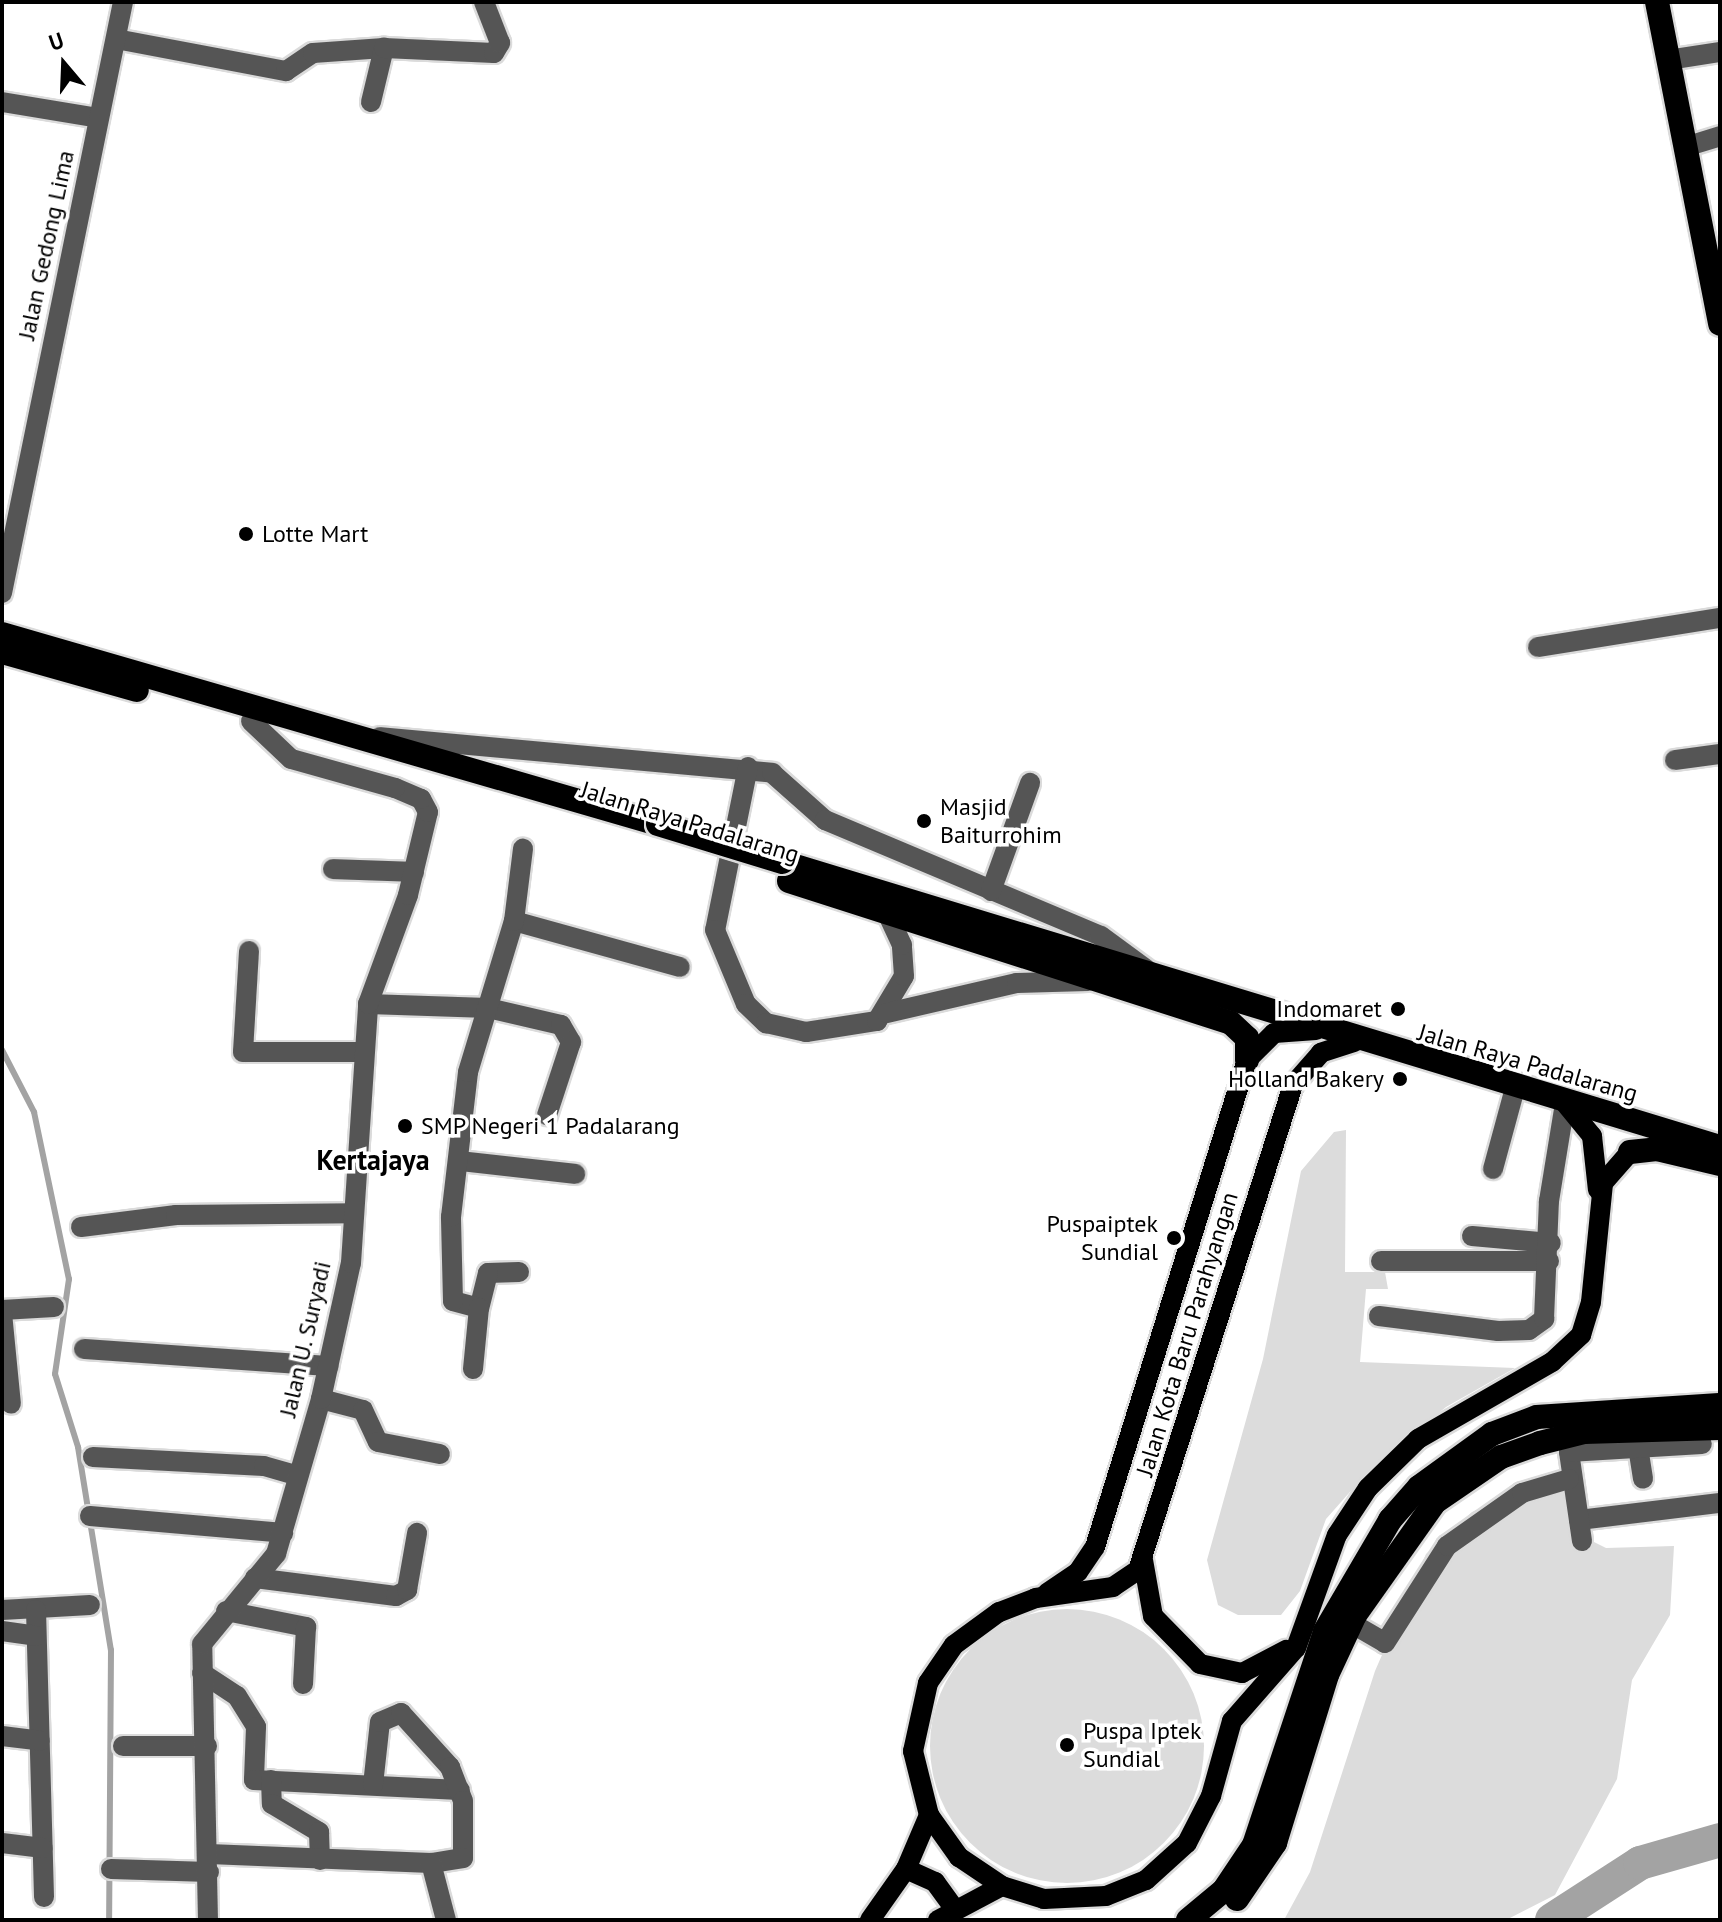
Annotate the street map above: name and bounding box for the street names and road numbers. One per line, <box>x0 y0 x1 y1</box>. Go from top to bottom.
street label: Jalan Gedong Lima <box>12 148 80 342</box>
street label: Jalan Raya Padalarang <box>577 775 803 869</box>
street label: Jalan Raya Padalarang <box>1415 1018 1641 1108</box>
street label: Jalan Kota Baru Parahyangan <box>1130 1189 1244 1479</box>
street label: Jalan U. Suryadi <box>273 1257 337 1421</box>

